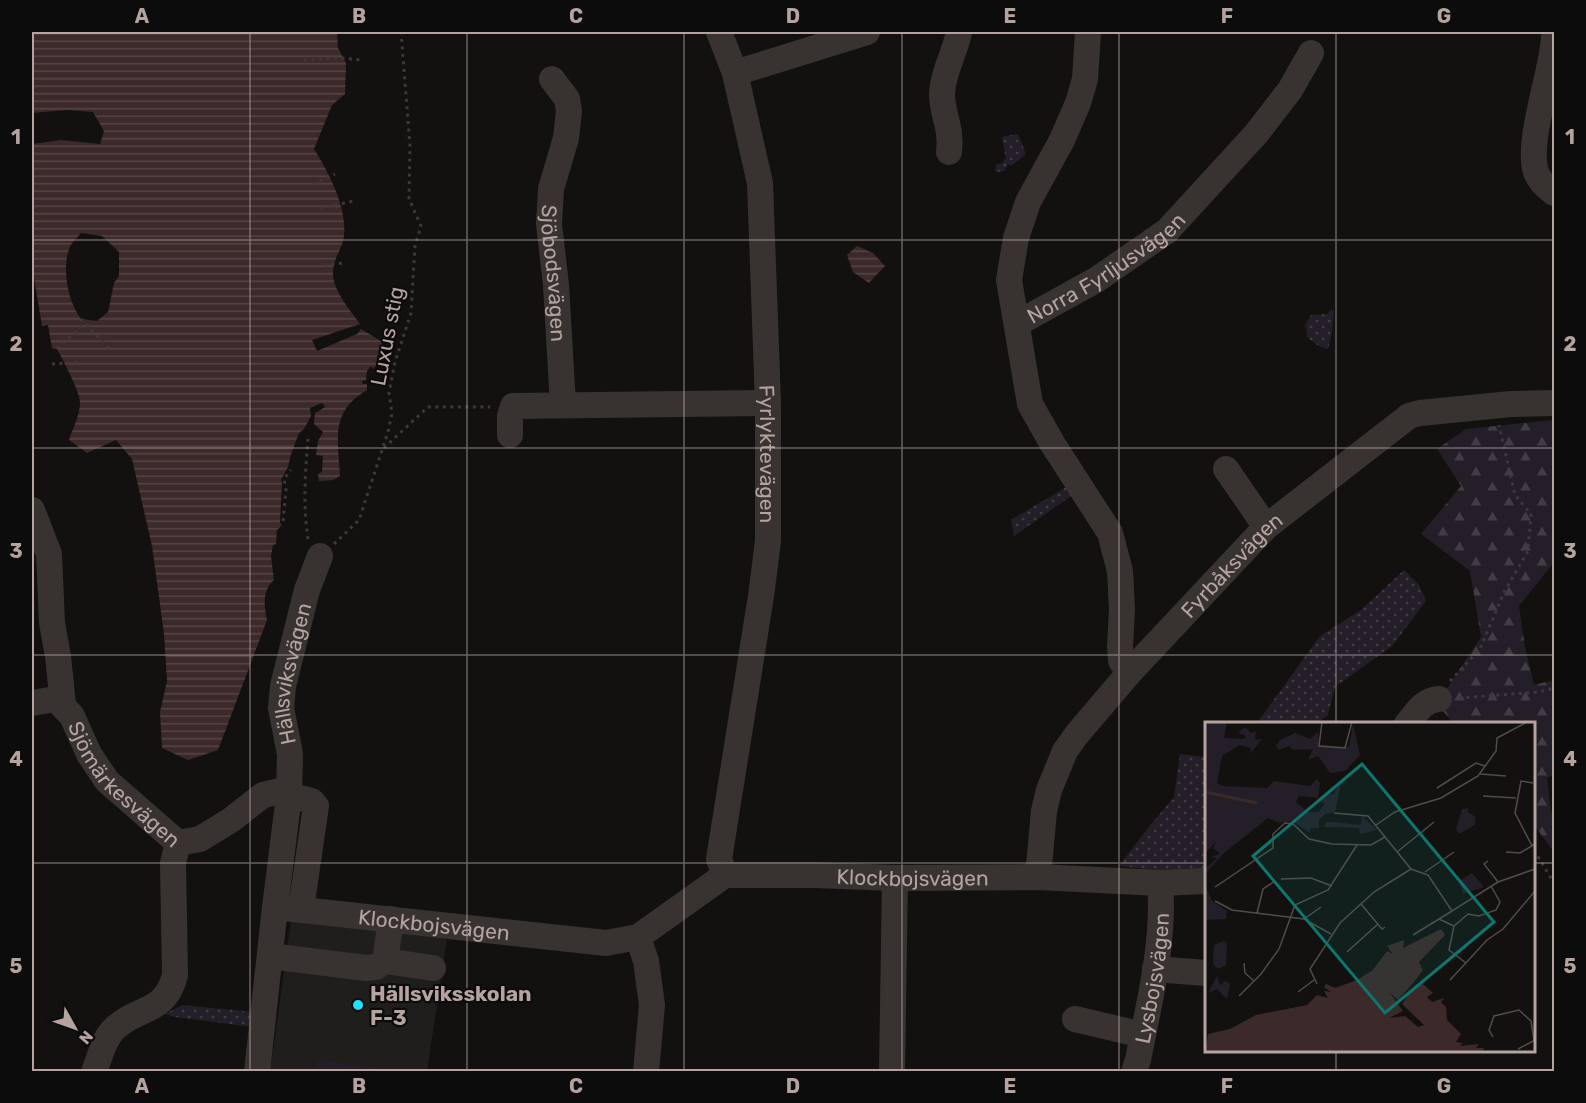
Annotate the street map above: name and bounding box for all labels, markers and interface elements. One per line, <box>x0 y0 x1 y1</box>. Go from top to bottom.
text: A <box>135 4 150 28</box>
text: B <box>352 4 366 28</box>
text: C <box>569 4 583 28</box>
text: D <box>786 4 800 28</box>
text: E <box>1004 4 1016 28</box>
text: F <box>1221 4 1233 28</box>
text: G <box>1437 4 1451 28</box>
text: 1 <box>11 125 21 149</box>
text: 1 <box>1565 125 1575 149</box>
street label: Sjöbodsvägen <box>536 204 572 343</box>
street label: Norra Fyrljusvägen <box>1022 207 1190 328</box>
street label: Luxus stig <box>365 284 409 388</box>
text: 2 <box>10 332 23 356</box>
text: 2 <box>1564 332 1577 356</box>
street label: Fyrlyktevägen <box>755 384 781 523</box>
street label: Fyrbåksvägen <box>1175 507 1287 623</box>
text: 3 <box>9 539 23 563</box>
text: 3 <box>1563 539 1577 563</box>
street label: Hällsviksvägen <box>269 600 316 747</box>
street label: Sjömärkesvägen <box>63 717 186 852</box>
inset map <box>1205 722 1535 1052</box>
text: 4 <box>9 747 23 771</box>
text: 4 <box>1563 747 1577 771</box>
street label: Klockbojsvägen <box>836 863 989 891</box>
street label: Klockbojsvägen <box>357 904 511 945</box>
street label: Lysbojsvägen <box>1129 912 1173 1046</box>
text: 5 <box>10 954 23 978</box>
text: 5 <box>1564 954 1577 978</box>
place label: Hällsviksskolan F-3 <box>370 981 532 1030</box>
north arrow <box>45 998 105 1058</box>
marker: Hällsviksskolan F-3 <box>351 998 365 1012</box>
text: N <box>75 1027 97 1048</box>
text: A <box>135 1074 150 1098</box>
text: B <box>352 1074 366 1098</box>
text: C <box>569 1074 583 1098</box>
text: D <box>786 1074 800 1098</box>
text: E <box>1004 1074 1016 1098</box>
text: F <box>1221 1074 1233 1098</box>
text: G <box>1437 1074 1451 1098</box>

